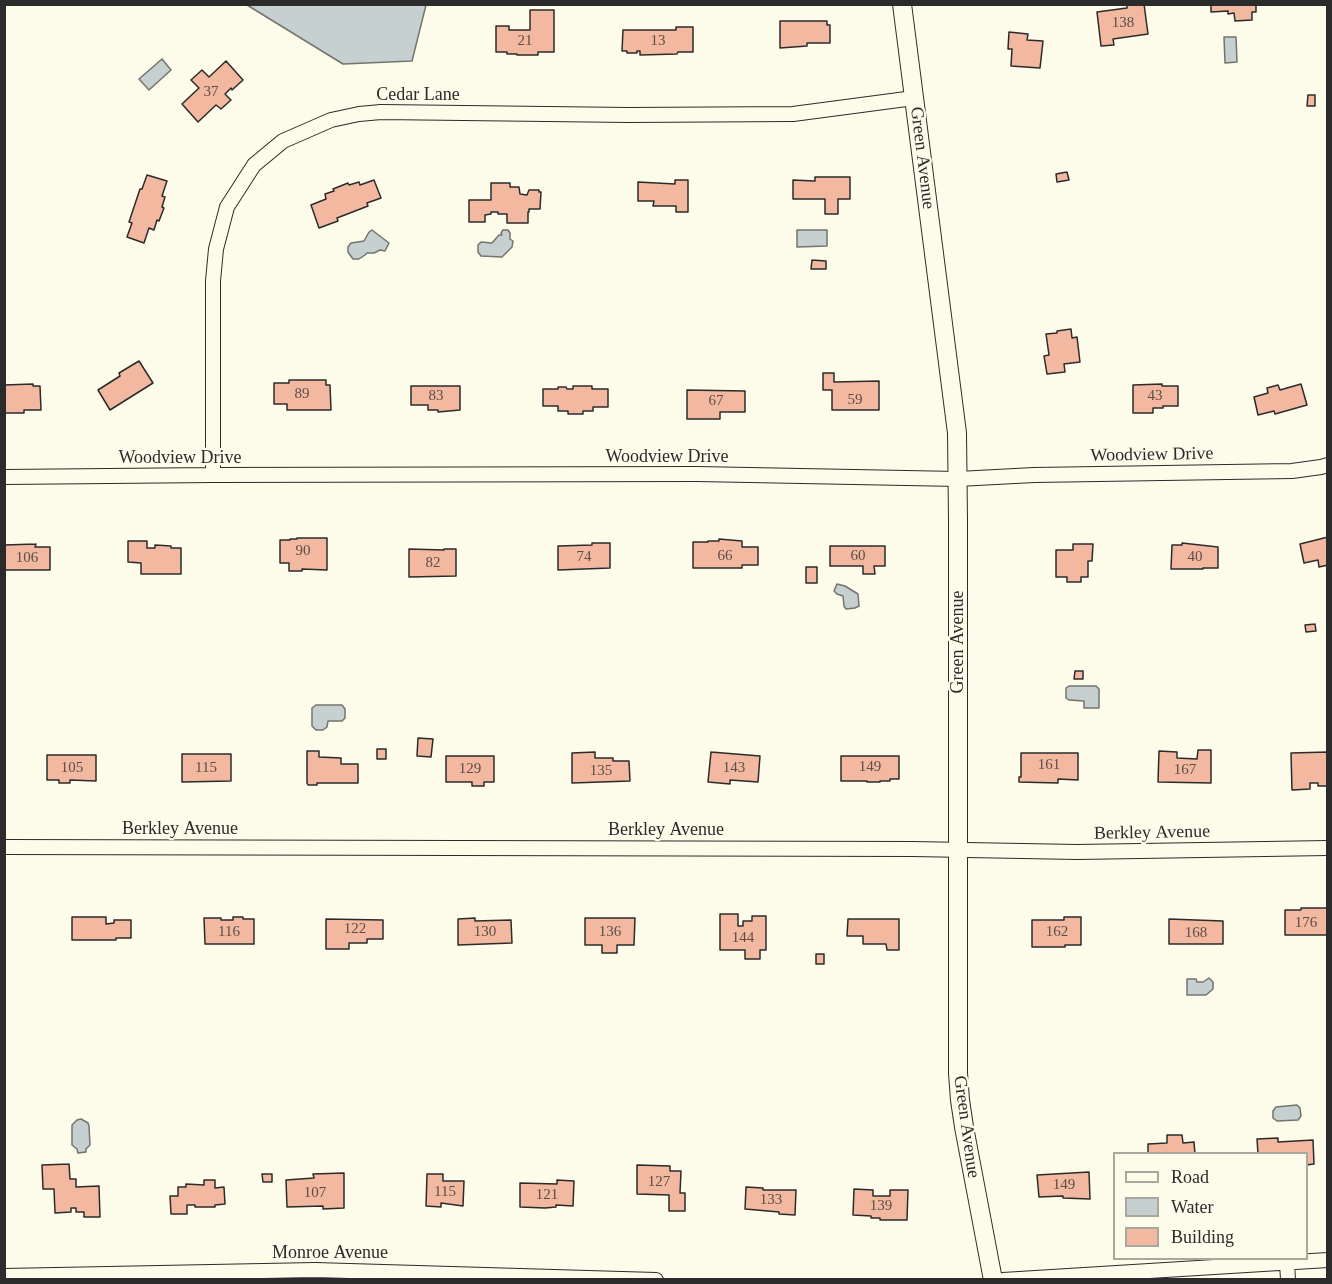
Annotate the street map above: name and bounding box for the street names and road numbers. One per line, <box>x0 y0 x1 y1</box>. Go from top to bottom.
street label: Cedar Lane <box>376 84 460 106</box>
street label: Green Avenue <box>905 106 939 210</box>
street label: Woodview Drive <box>1090 443 1214 467</box>
street label: Woodview Drive <box>605 446 729 468</box>
street label: Woodview Drive <box>118 447 242 469</box>
street label: Green Avenue <box>947 590 969 694</box>
street label: Berkley Avenue <box>122 818 238 840</box>
street label: Berkley Avenue <box>608 819 724 841</box>
street label: Berkley Avenue <box>1094 821 1210 845</box>
street label: Green Avenue <box>948 1074 984 1180</box>
street label: Monroe Avenue <box>272 1242 388 1264</box>

